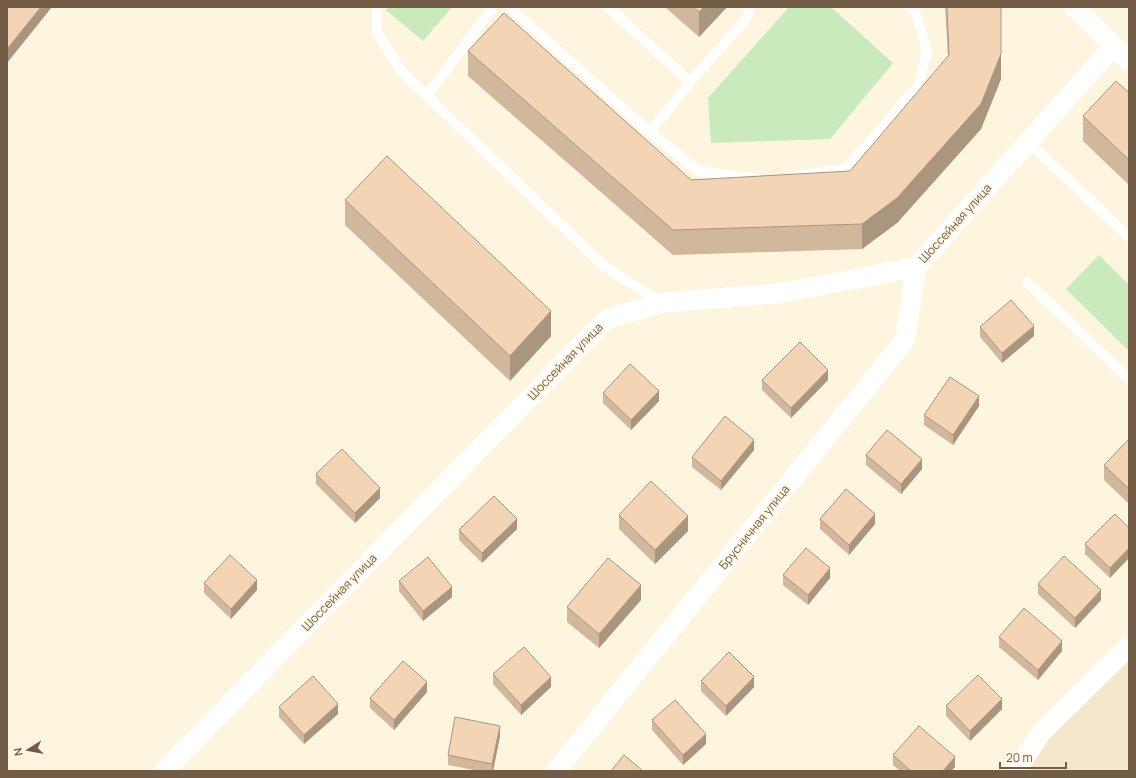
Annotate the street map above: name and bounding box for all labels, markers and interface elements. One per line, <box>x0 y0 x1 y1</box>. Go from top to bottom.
street label: Шоссейная улица <box>915 180 995 266</box>
street label: Шоссейная улица <box>524 319 606 403</box>
street label: Брусничная улица <box>715 481 793 573</box>
street label: Шоссейная улица <box>298 550 380 634</box>
north arrow <box>8 730 48 770</box>
scale bar <box>1000 744 1066 770</box>
text: N <box>10 747 26 757</box>
text: 20 m <box>1006 749 1033 766</box>

